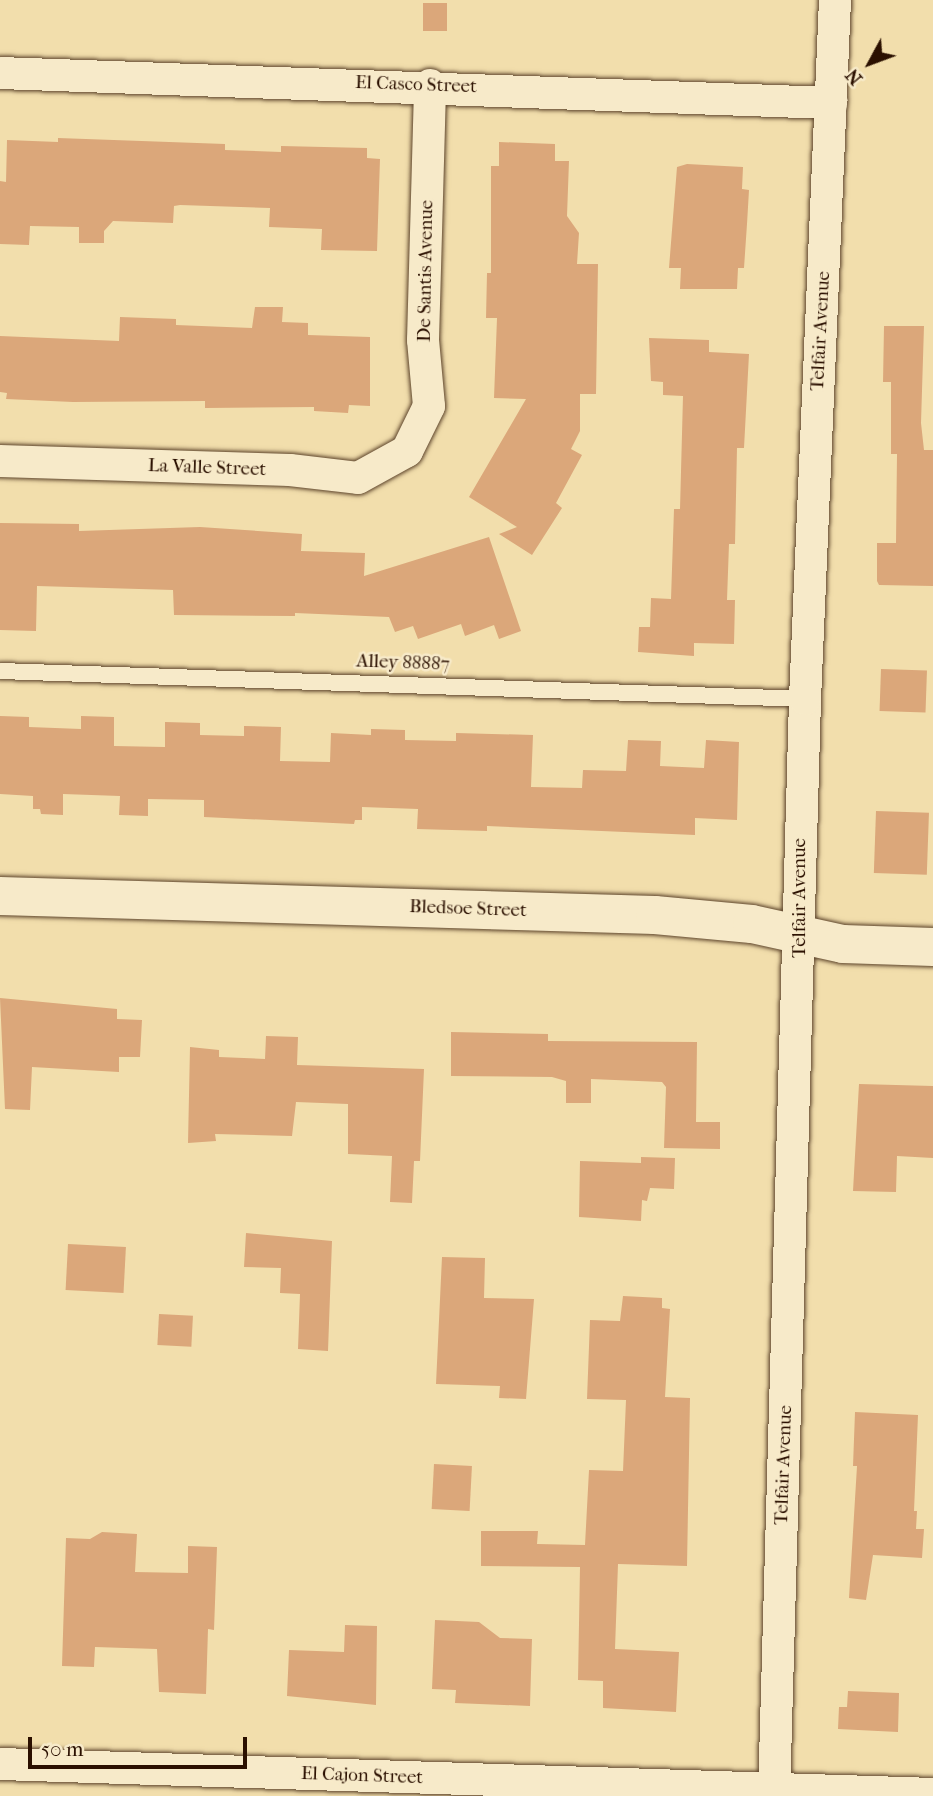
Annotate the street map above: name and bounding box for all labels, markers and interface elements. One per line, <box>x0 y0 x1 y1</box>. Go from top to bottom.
north arrow <box>835 28 905 98</box>
text: N <box>841 64 867 89</box>
street label: El Casco Street <box>355 71 477 99</box>
street label: De Santis Avenue <box>413 200 439 342</box>
street label: Telfair Avenue <box>806 271 836 391</box>
street label: La Valle Street <box>147 455 267 481</box>
street label: Alley 88887 <box>356 650 450 676</box>
street label: Telfair Avenue <box>789 838 811 958</box>
street label: Bledsoe Street <box>409 896 527 922</box>
street label: Telfair Avenue <box>771 1405 797 1525</box>
scale bar <box>32 1722 250 1766</box>
text: 50 m <box>41 1737 84 1761</box>
street label: El Cajon Street <box>301 1762 423 1790</box>

